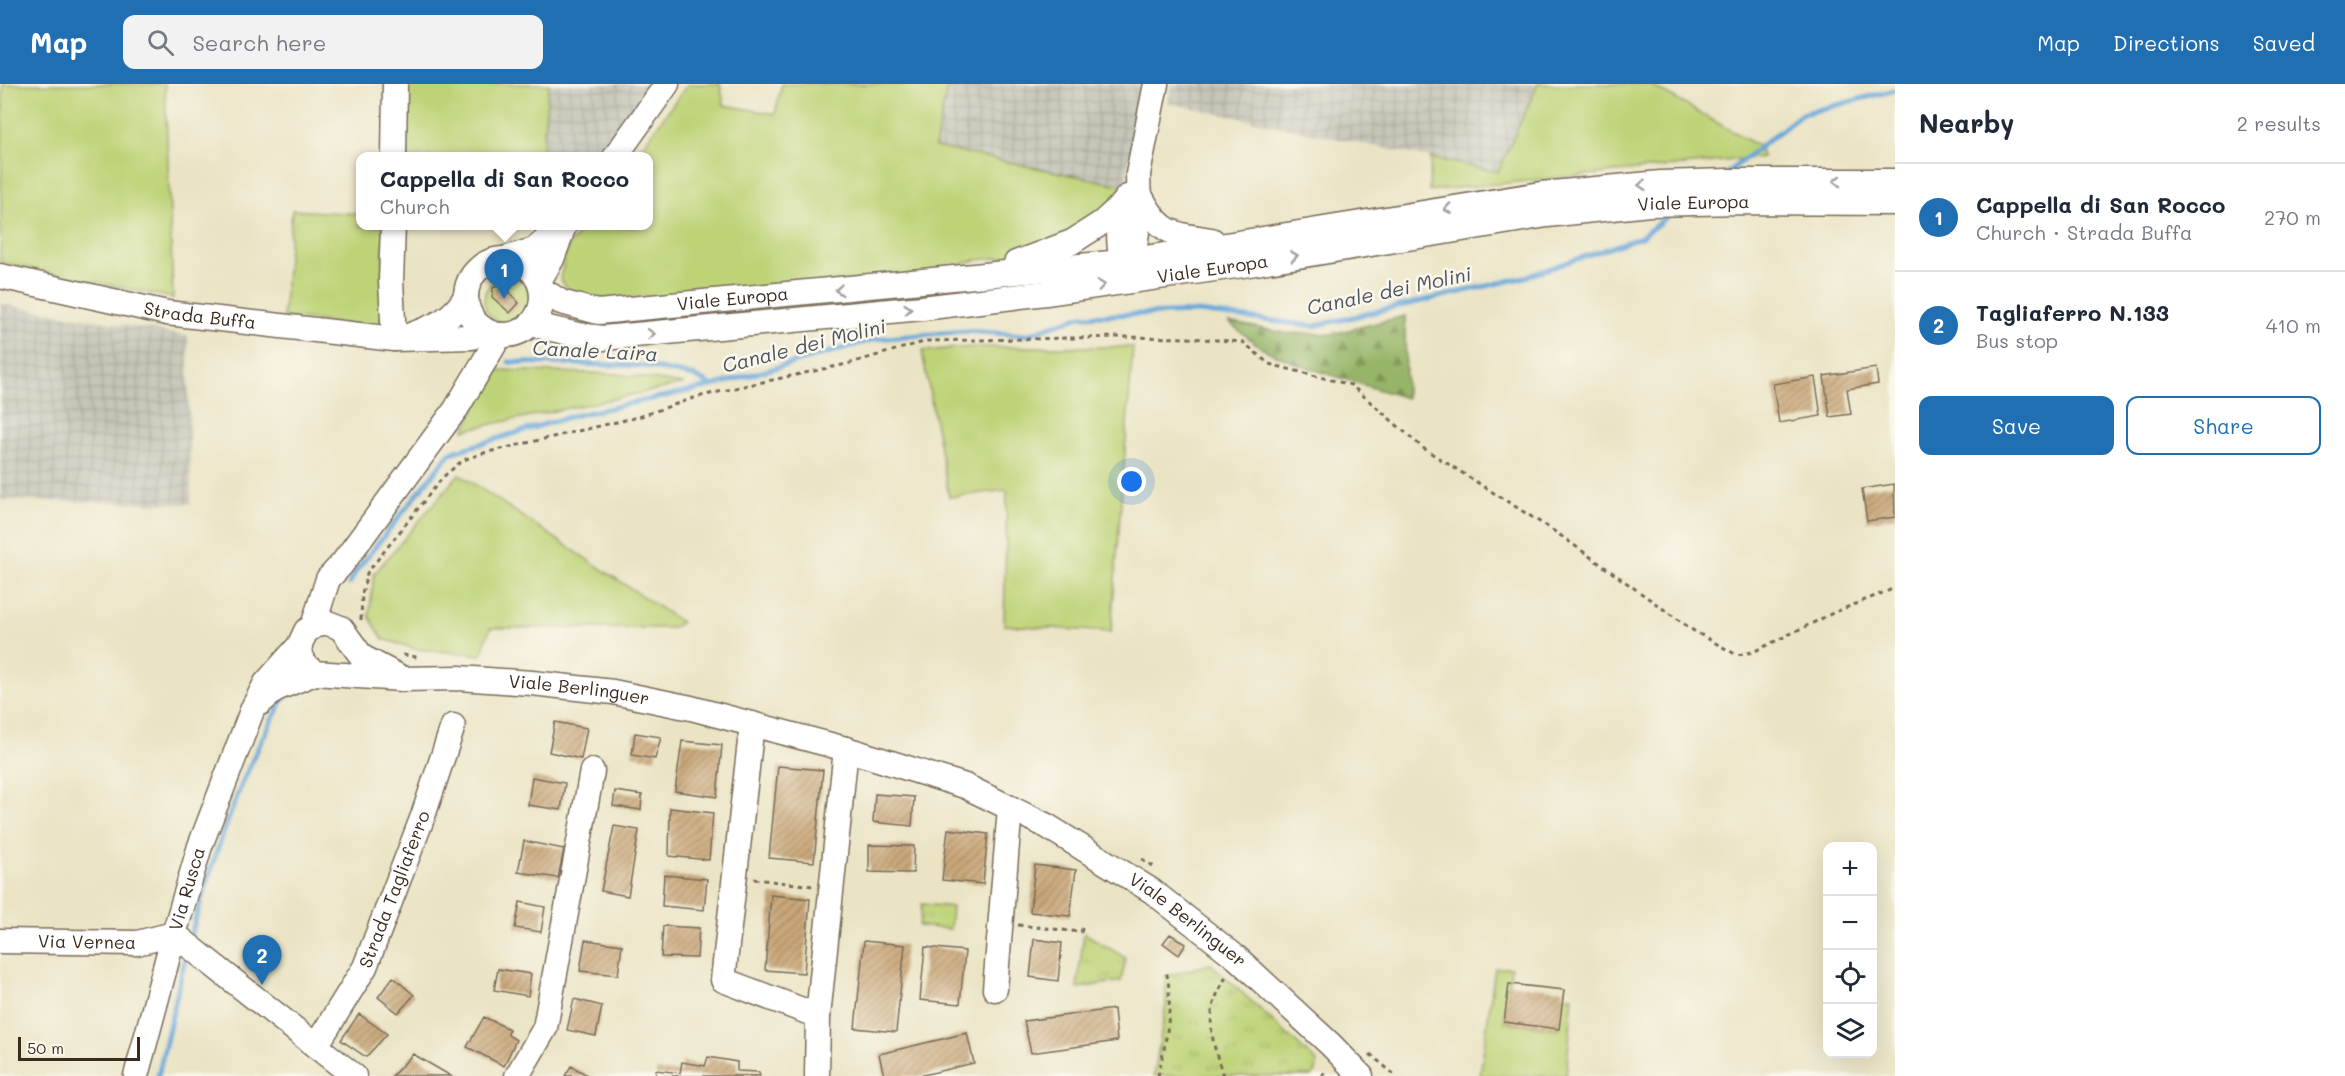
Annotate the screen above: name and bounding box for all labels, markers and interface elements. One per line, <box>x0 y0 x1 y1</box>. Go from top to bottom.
search box <box>123 15 543 69</box>
text: Map <box>30 24 87 60</box>
icon: search <box>144 26 177 59</box>
text: Search here <box>192 28 326 57</box>
text: Map <box>2037 29 2080 56</box>
text: Directions <box>2113 29 2220 56</box>
text: Saved <box>2253 29 2315 56</box>
text: Nearby <box>1919 106 2014 140</box>
text: 2 results <box>2237 110 2321 136</box>
popup <box>356 152 653 230</box>
text: Cappella di San Rocco <box>380 164 629 193</box>
one-way arrow <box>1832 175 1841 187</box>
one-way arrow <box>1637 178 1646 191</box>
street label: Viale Europa <box>1636 189 1750 216</box>
text: Cappella di San Rocco <box>1976 190 2225 219</box>
text: Church <box>380 193 449 219</box>
one-way arrow <box>1444 203 1453 215</box>
text: 1 <box>1934 204 1943 230</box>
text: 270 m <box>2264 204 2321 230</box>
text: Church · Strada Buffa <box>1976 219 2193 245</box>
street label: Viale Europa <box>1155 248 1270 288</box>
pin: 1 <box>484 250 524 299</box>
one-way arrow <box>1289 250 1299 263</box>
water label: Canale dei Molini <box>1304 260 1474 320</box>
one-way arrow <box>1097 280 1106 292</box>
street label: Viale Europa <box>676 281 789 315</box>
one-way arrow <box>834 283 843 296</box>
street label: Strada Buffa <box>142 295 257 334</box>
text: Tagliaferro N.133 <box>1976 298 2169 327</box>
one-way arrow <box>903 303 912 316</box>
water label: Canale dei Molini <box>719 312 889 378</box>
text: 2 <box>1933 312 1944 338</box>
text: 410 m <box>2266 312 2321 338</box>
one-way arrow <box>646 327 655 340</box>
text: Bus stop <box>1976 327 2058 353</box>
water label: Canale Laira <box>532 334 658 366</box>
button: Save <box>1919 396 2114 455</box>
button: Share <box>2126 396 2321 455</box>
your location <box>1117 467 1146 496</box>
street label: Viale Berlinguer <box>508 668 652 710</box>
street label: Strada Tagliaferro <box>353 807 435 971</box>
map controls <box>1823 842 1877 1058</box>
button: + <box>1823 842 1877 896</box>
street label: Via Rusca <box>163 844 210 933</box>
street label: Viale Berlinguer <box>1125 867 1252 972</box>
button: − <box>1823 896 1877 950</box>
street label: Via Vernea <box>38 929 136 954</box>
pin: 2 <box>242 936 282 985</box>
button: locate <box>1823 950 1877 1004</box>
button: layers <box>1823 1004 1877 1058</box>
scale bar <box>18 1034 140 1062</box>
text: 50 m <box>27 1037 64 1058</box>

